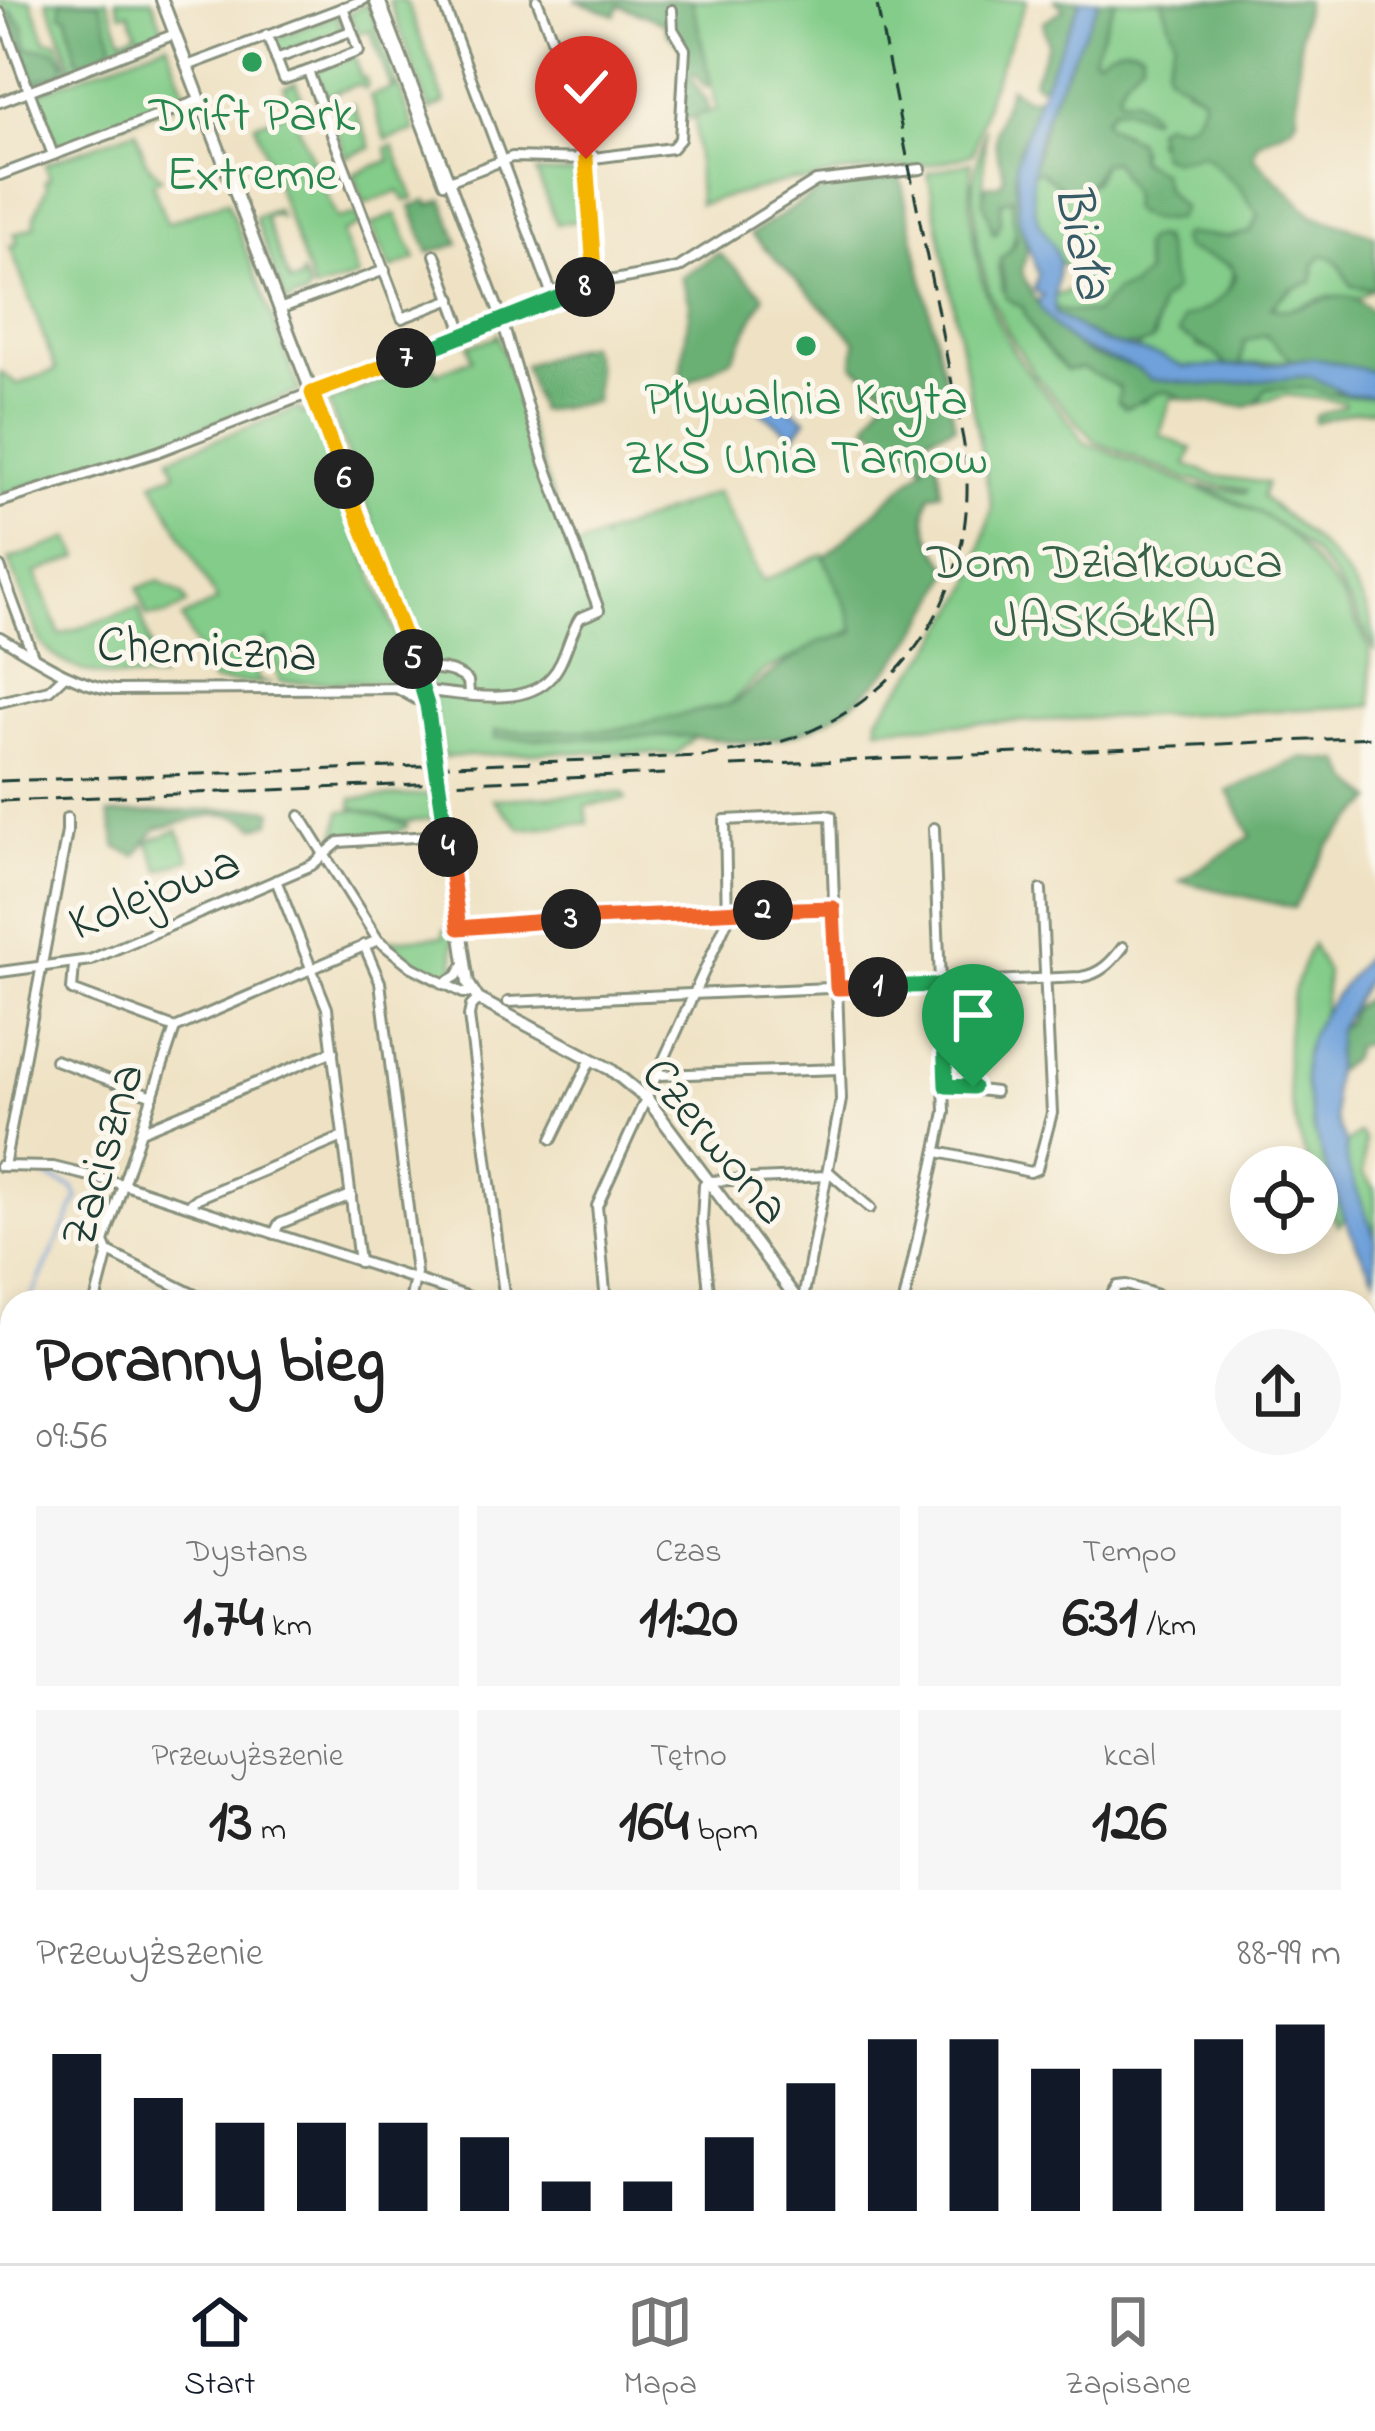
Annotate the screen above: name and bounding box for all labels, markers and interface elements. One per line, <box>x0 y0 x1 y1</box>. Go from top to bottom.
pin <box>535 36 637 159</box>
marker: Drift Park Extreme <box>239 49 265 75</box>
icon: check <box>553 54 619 120</box>
place label: Drift Park Extreme <box>147 80 356 214</box>
water label: Biała <box>1030 176 1131 307</box>
pin: 8 <box>555 257 615 317</box>
text: 8 <box>579 263 591 311</box>
pin: 7 <box>376 328 436 388</box>
marker: Pływalnia Kryta ZKS Unia Tarnow <box>793 333 819 359</box>
text: 7 <box>399 334 413 382</box>
place label: Pływalnia Kryta ZKS Unia Tarnow <box>624 364 988 498</box>
pin: 6 <box>314 449 374 509</box>
text: 6 <box>337 455 351 503</box>
park label: Dom Działkowca JASKÓŁKA <box>925 527 1283 661</box>
street label: Chemiczna <box>95 609 319 696</box>
pin: 5 <box>383 629 443 689</box>
text: 5 <box>404 635 422 683</box>
pin: 4 <box>418 817 478 877</box>
text: 4 <box>441 823 455 871</box>
street label: Kolejowa <box>58 827 252 963</box>
pin: 2 <box>733 880 793 940</box>
text: 2 <box>755 886 771 934</box>
pin: 3 <box>541 889 601 949</box>
text: 3 <box>564 895 578 943</box>
pin: 1 <box>848 957 908 1017</box>
text: 1 <box>873 963 883 1011</box>
pin <box>922 964 1024 1087</box>
icon: arrive <box>940 982 1006 1048</box>
street label: Czerwona <box>621 1042 807 1243</box>
street label: Zaciszna <box>43 1055 167 1256</box>
map controls <box>1230 1146 1338 1254</box>
button: locate <box>1230 1146 1338 1254</box>
text: Poranny bieg <box>36 1316 385 1412</box>
button: share <box>1215 1329 1341 1455</box>
text: 09:56 <box>36 1409 107 1466</box>
text: Dystans <box>187 1529 308 1577</box>
text: Czas <box>655 1529 722 1577</box>
text: Tempo <box>1082 1529 1177 1577</box>
text: 1.74 <box>183 1577 264 1664</box>
text: 11:20 <box>639 1577 738 1664</box>
text: 6:31 <box>1063 1577 1138 1664</box>
text: km <box>264 1603 312 1651</box>
text: /km <box>1138 1603 1196 1651</box>
text: Przewyższenie <box>151 1733 344 1781</box>
text: Tętno <box>650 1733 727 1781</box>
text: kcal <box>1103 1733 1156 1781</box>
text: 13 <box>209 1781 253 1868</box>
text: 164 <box>619 1781 689 1868</box>
text: 126 <box>1092 1781 1167 1868</box>
text: m <box>253 1807 286 1855</box>
text: bpm <box>689 1807 758 1855</box>
text: Przewyższenie <box>36 1926 263 1983</box>
text: 88–99 m <box>1237 1926 1341 1983</box>
tab: Start <box>184 2289 255 2409</box>
tab: Mapa <box>623 2289 697 2409</box>
tab: Zapisane <box>1065 2289 1191 2409</box>

